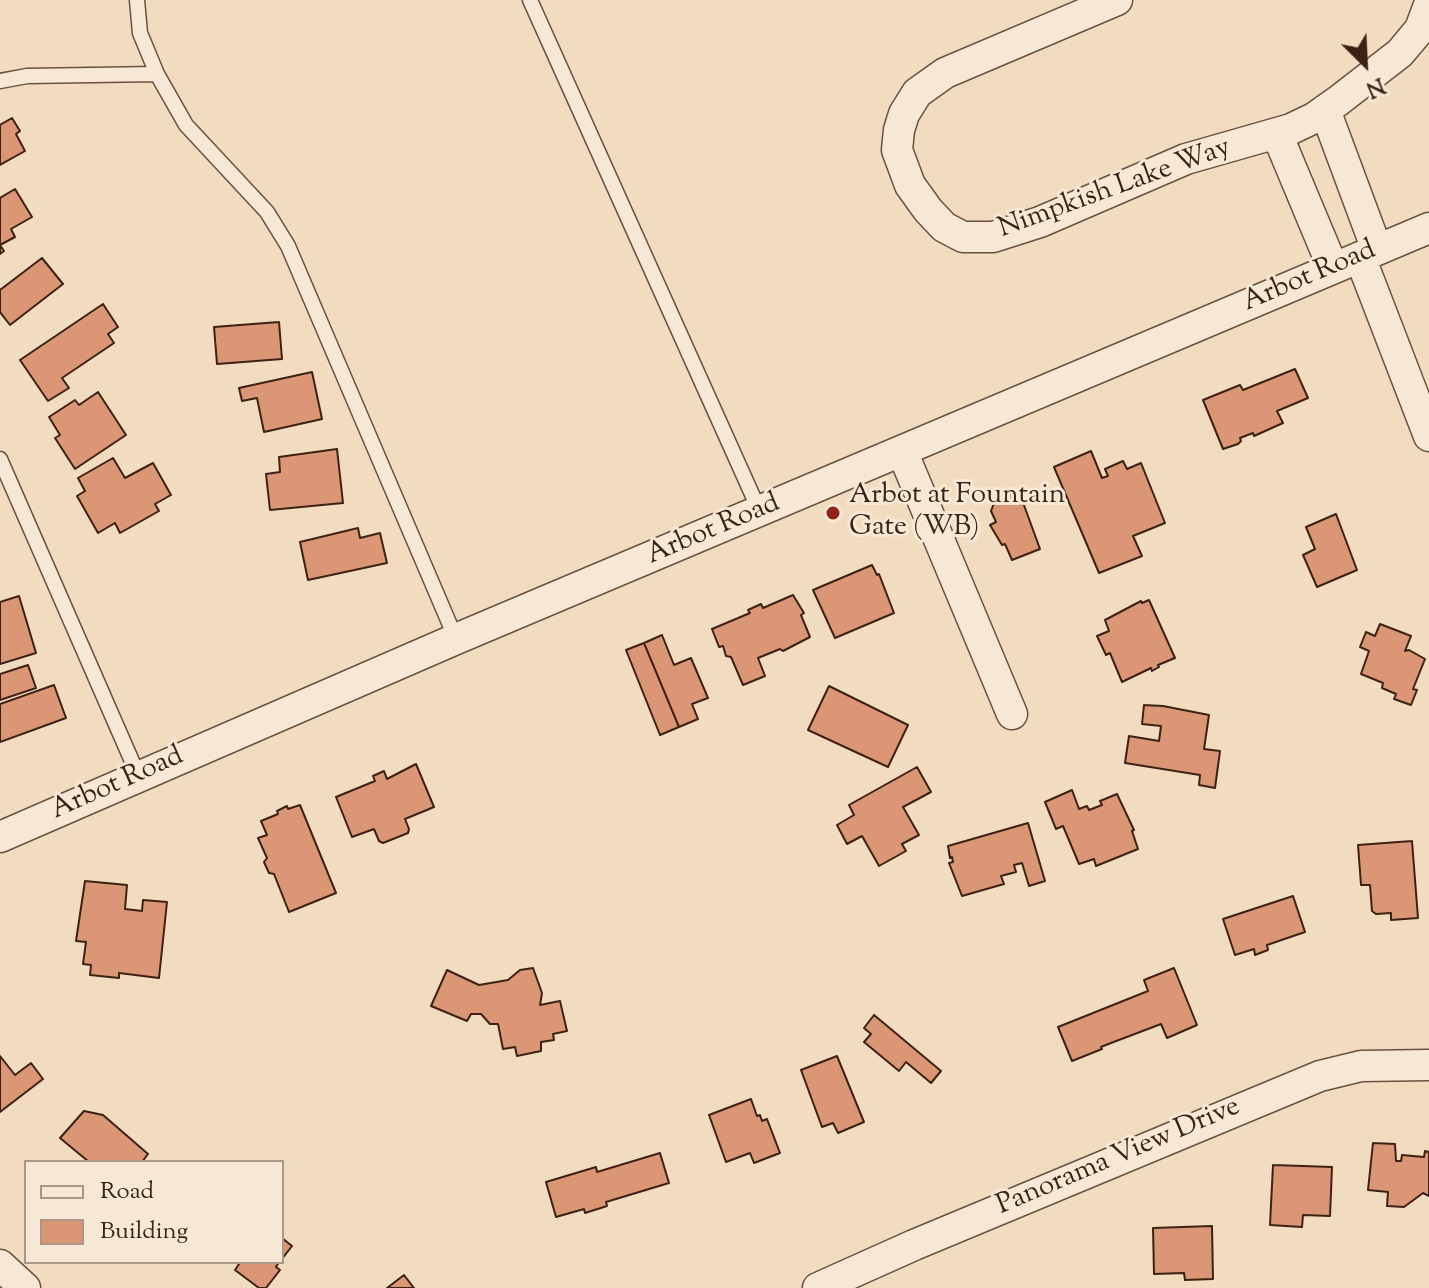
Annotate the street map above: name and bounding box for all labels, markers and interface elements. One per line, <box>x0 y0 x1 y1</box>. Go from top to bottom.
north arrow <box>1325 24 1405 104</box>
text: N <box>1360 68 1389 104</box>
street label: Nimpkish Lake Way <box>994 132 1236 248</box>
street label: Arbot Road <box>1238 235 1382 321</box>
place label: Arbot at Fountain Gate (WB) <box>849 480 1065 546</box>
street label: Arbot Road <box>642 488 786 574</box>
marker: Arbot at Fountain Gate (WB) <box>824 504 842 522</box>
street label: Arbot Road <box>47 741 189 829</box>
street label: Panorama View Drive <box>992 1092 1246 1224</box>
legend <box>24 1160 284 1264</box>
text: Road <box>100 1175 154 1209</box>
text: Building <box>100 1215 188 1249</box>

